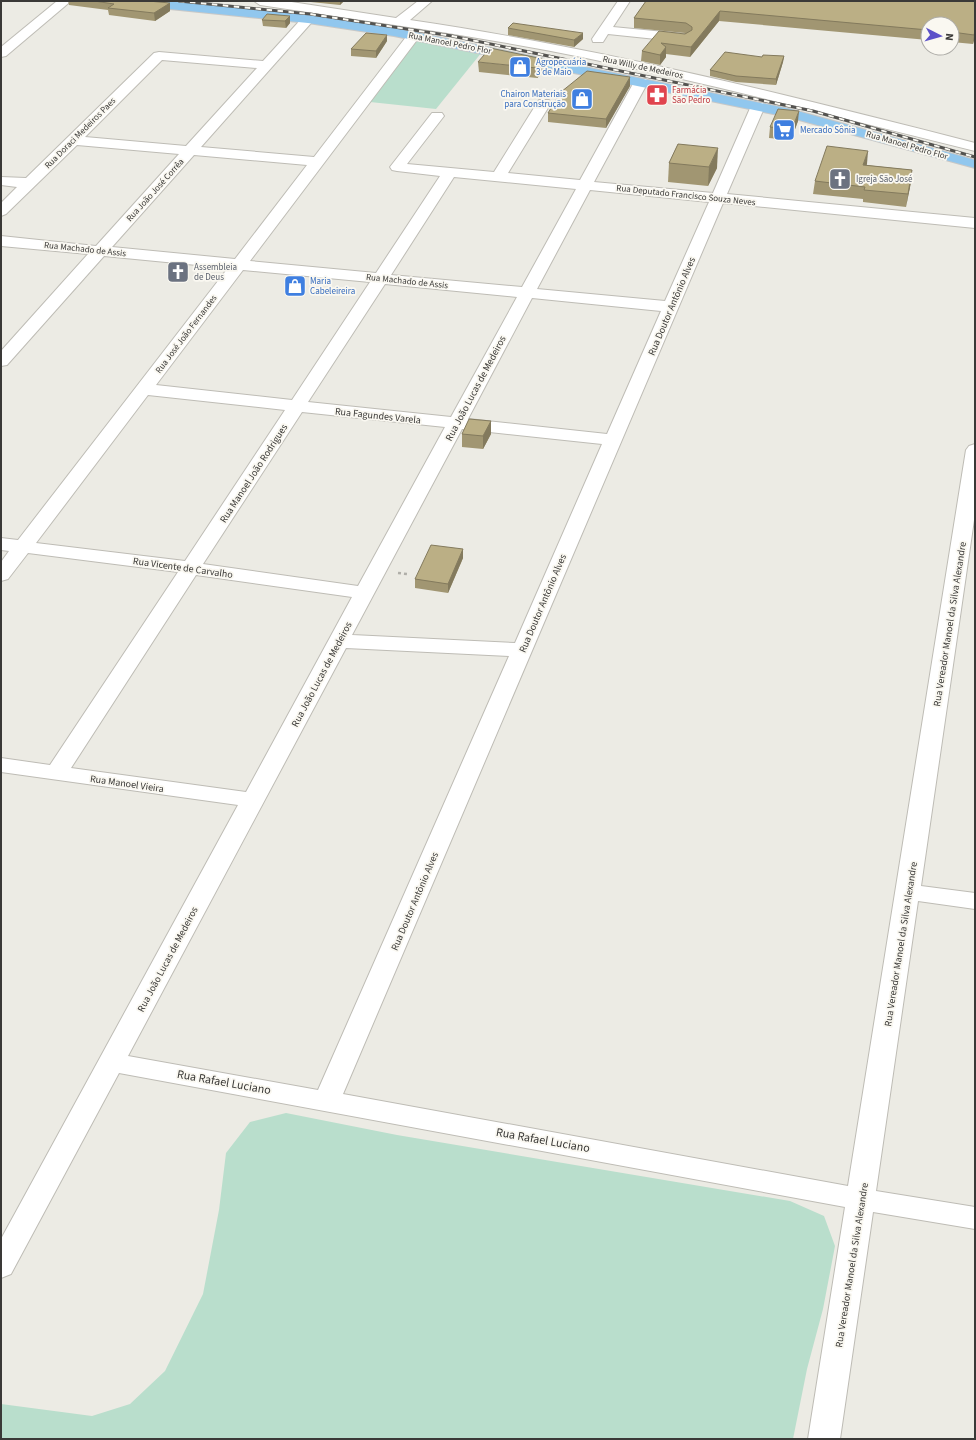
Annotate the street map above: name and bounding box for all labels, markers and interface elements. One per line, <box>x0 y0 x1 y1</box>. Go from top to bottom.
north arrow <box>920 16 960 56</box>
street label: Rua Manoel Pedro Flor <box>407 29 494 58</box>
text: N <box>942 33 957 41</box>
street label: Rua Willy de Medeiros <box>602 53 684 82</box>
shop icon: Agropecuária 3 de Maio <box>507 54 533 80</box>
place label: Agropecuária 3 de Maio <box>536 56 586 79</box>
pharmacy icon: Farmácia São Pedro <box>644 82 670 108</box>
place label: Farmácia São Pedro <box>672 84 710 107</box>
shop icon: Chairon Materiais para Construção <box>569 86 595 112</box>
place label: Chairon Materiais para Construção <box>500 88 566 111</box>
street label: Rua Doraci Medeiros Paes <box>42 95 119 172</box>
supermarket icon: Mercado Sônia <box>771 117 797 143</box>
place label: Mercado Sônia <box>800 124 856 137</box>
street label: Rua Manoel Pedro Flor <box>864 128 950 164</box>
street label: Rua João José Corrêa <box>123 156 187 225</box>
church icon: Igreja São José <box>827 166 853 192</box>
place label: Igreja São José <box>856 173 913 186</box>
street label: Rua Deputado Francisco Souza Neves <box>616 182 756 209</box>
street label: Rua Machado de Assis <box>43 239 127 260</box>
street label: Rua Doutor Antônio Alves <box>645 255 699 358</box>
church icon: Assembleia de Deus <box>165 259 191 285</box>
place label: Assembleia de Deus <box>194 261 237 284</box>
street label: Rua Machado de Assis <box>365 271 449 292</box>
shop icon: Maria Cabeleireira <box>282 273 308 299</box>
place label: Maria Cabeleireira <box>310 275 355 298</box>
street label: Rua José João Fernandes <box>153 292 220 376</box>
street label: Rua João Lucas de Medeiros <box>442 333 510 444</box>
street label: Rua Fagundes Varela <box>334 405 422 427</box>
street label: Rua Manoel João Rodrigues <box>217 421 291 526</box>
street label: Rua Vereador Manoel da Silva Alexandre <box>930 541 970 708</box>
street label: Rua Doutor Antônio Alves <box>516 552 570 655</box>
street label: Rua Vicente de Carvalho <box>132 554 234 582</box>
street label: Rua João Lucas de Medeiros <box>288 619 356 730</box>
street label: Rua Manoel Vieira <box>89 772 165 796</box>
street label: Rua Doutor Antônio Alves <box>388 850 442 953</box>
street label: Rua Vereador Manoel da Silva Alexandre <box>881 861 921 1028</box>
street label: Rua João Lucas de Medeiros <box>134 904 202 1015</box>
street label: Rua Rafael Luciano <box>176 1066 272 1099</box>
street label: Rua Rafael Luciano <box>495 1124 591 1157</box>
street label: Rua Vereador Manoel da Silva Alexandre <box>832 1182 872 1349</box>

